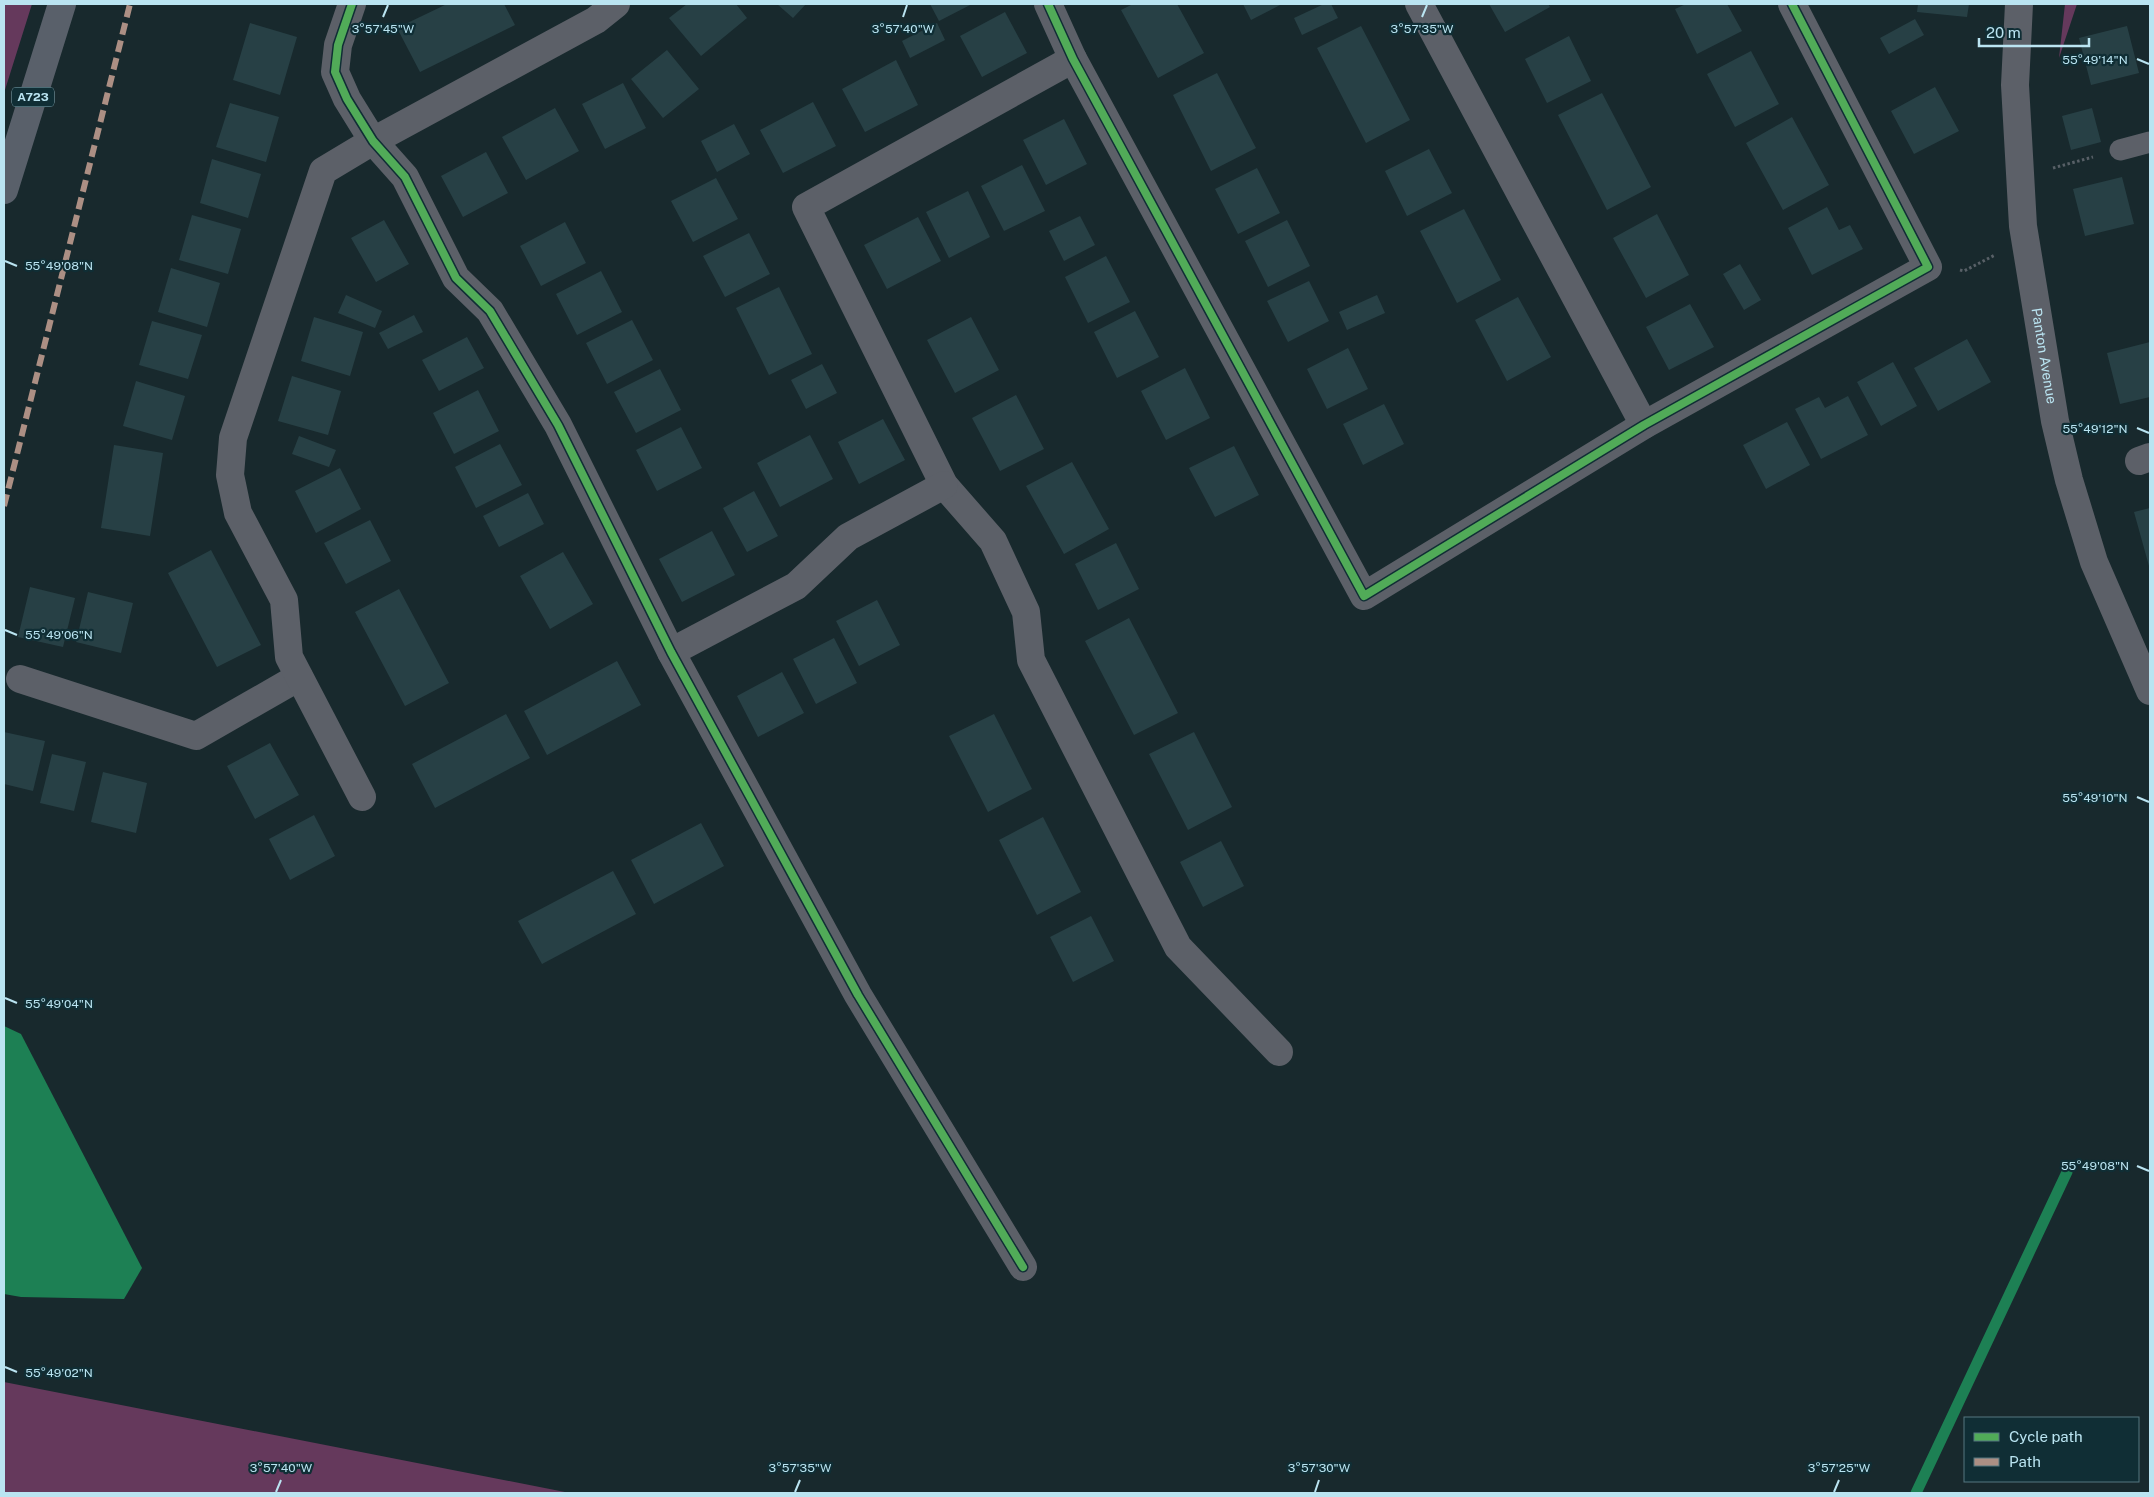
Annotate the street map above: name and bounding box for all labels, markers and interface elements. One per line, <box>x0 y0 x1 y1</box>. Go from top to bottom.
scale bar <box>1979 15 2089 47</box>
text: 3°57'45"W <box>352 22 415 36</box>
text: 3°57'40"W <box>872 22 935 36</box>
text: 3°57'35"W <box>1391 22 1454 36</box>
text: 20 m <box>1986 24 2021 41</box>
text: 55°49'14"N <box>2062 53 2128 67</box>
road number: A723 <box>12 88 54 106</box>
text: 55°49'08"N <box>25 259 93 273</box>
street label: Panton Avenue <box>2029 307 2060 405</box>
text: 55°49'12"N <box>2062 422 2128 436</box>
text: 55°49'06"N <box>25 628 93 642</box>
text: 55°49'10"N <box>2062 791 2128 805</box>
text: 55°49'04"N <box>25 997 93 1011</box>
text: 55°49'08"N <box>2061 1159 2129 1173</box>
text: 55°49'02"N <box>25 1366 93 1380</box>
legend <box>1964 1417 2139 1482</box>
text: Cycle path <box>2009 1428 2083 1445</box>
text: Path <box>2009 1453 2041 1470</box>
text: 3°57'40"W <box>250 1461 313 1475</box>
text: 3°57'35"W <box>769 1461 832 1475</box>
text: 3°57'30"W <box>1288 1461 1351 1475</box>
text: 3°57'25"W <box>1808 1461 1871 1475</box>

